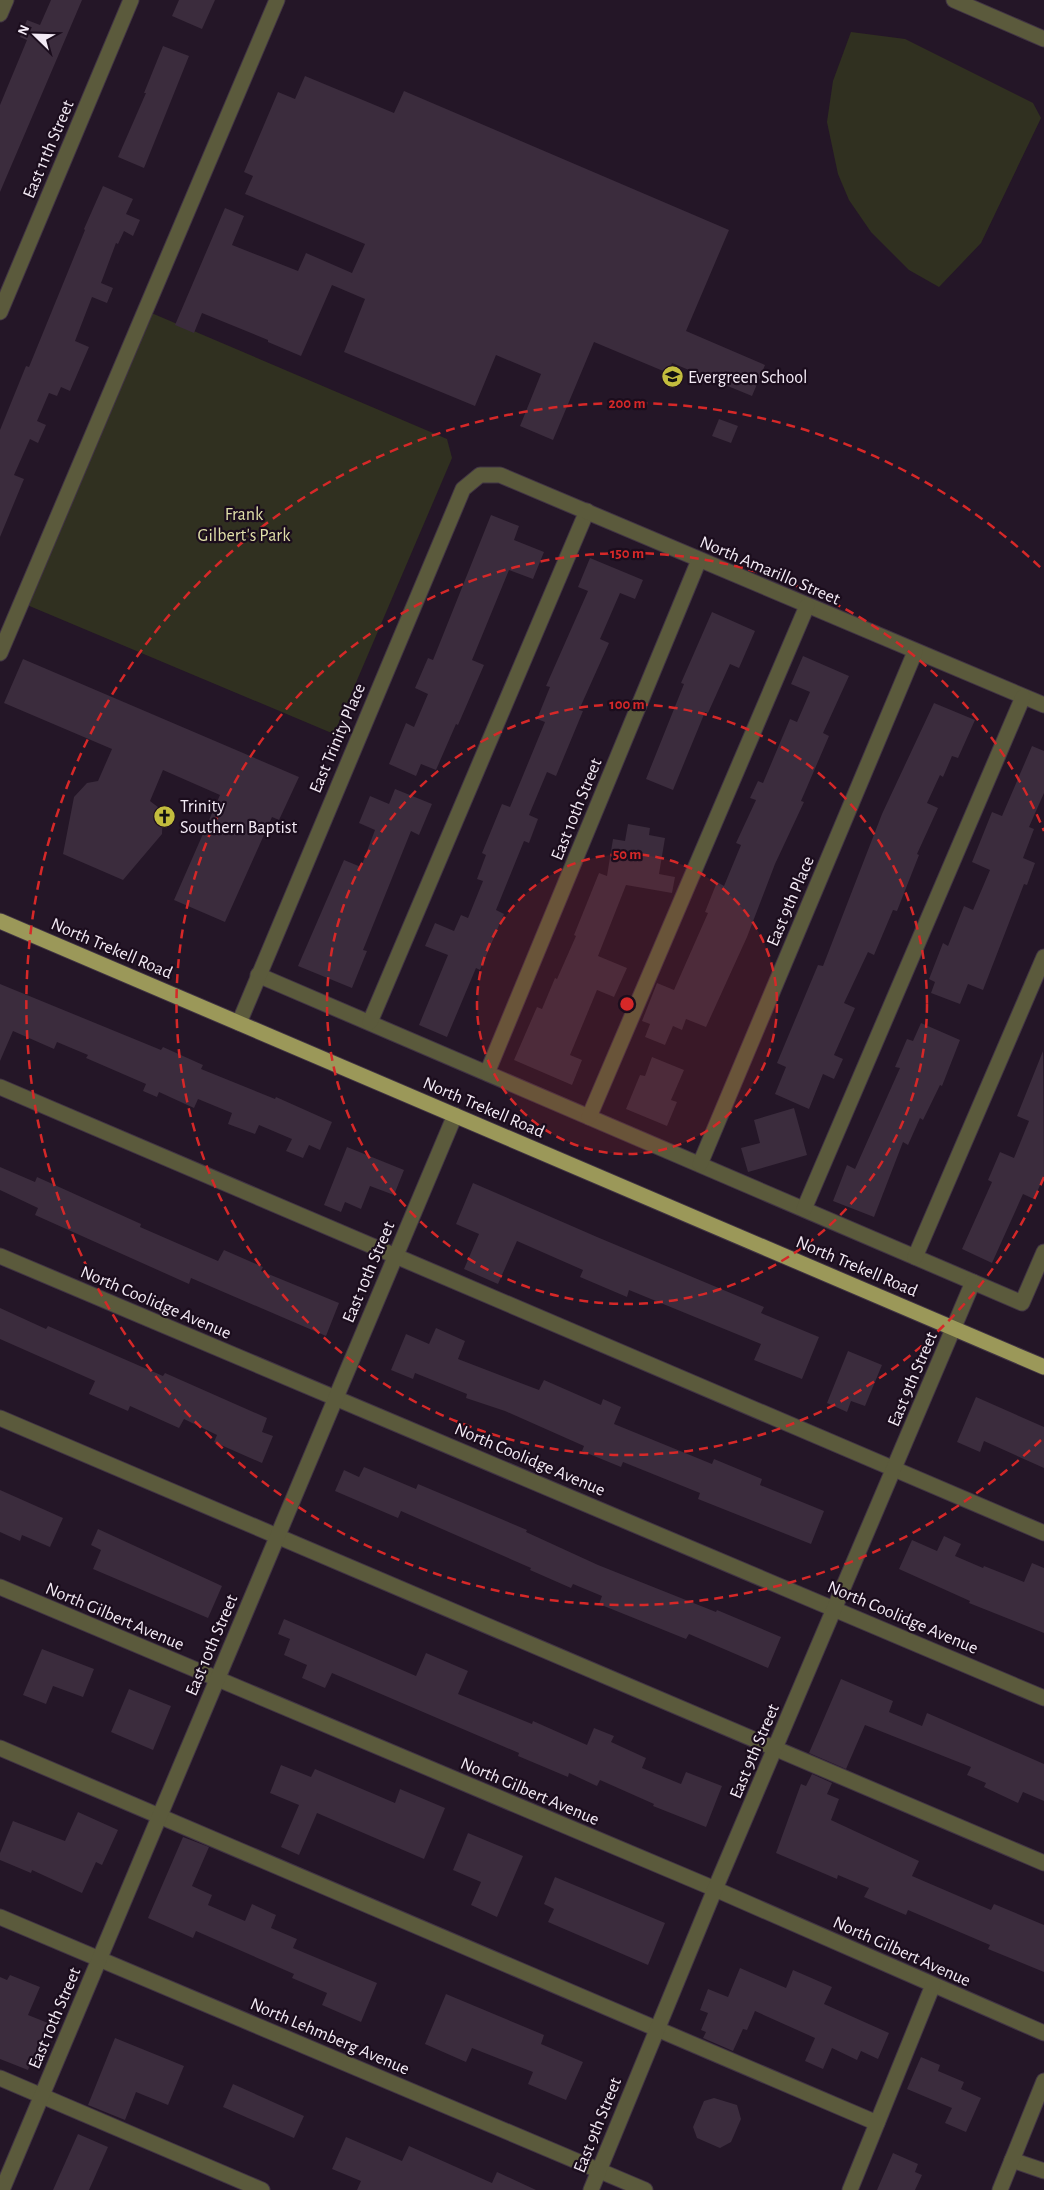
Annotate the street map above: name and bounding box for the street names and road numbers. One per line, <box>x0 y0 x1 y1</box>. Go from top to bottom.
street label: East 11th Street <box>20 97 78 201</box>
street label: North Amarillo Street <box>697 533 843 609</box>
street label: East Trinity Place <box>307 681 369 796</box>
street label: East 10th Street <box>548 756 606 863</box>
street label: East 9th Place <box>764 854 818 949</box>
street label: North Trekell Road <box>48 915 175 983</box>
street label: North Trekell Road <box>420 1074 547 1142</box>
street label: East 10th Street <box>340 1219 398 1326</box>
street label: North Trekell Road <box>793 1233 920 1301</box>
street label: North Coolidge Avenue <box>78 1263 234 1343</box>
street label: East 9th Street <box>885 1329 941 1429</box>
street label: North Coolidge Avenue <box>452 1420 608 1500</box>
street label: North Coolidge Avenue <box>825 1578 981 1658</box>
street label: North Gilbert Avenue <box>43 1580 187 1654</box>
street label: East 10th Street <box>183 1592 241 1699</box>
street label: East 9th Street <box>727 1701 783 1801</box>
street label: North Gilbert Avenue <box>458 1755 602 1829</box>
street label: North Gilbert Avenue <box>830 1913 973 1990</box>
street label: East 10th Street <box>26 1965 84 2072</box>
street label: North Lehmberg Avenue <box>247 1995 412 2079</box>
street label: East 9th Street <box>571 2075 625 2176</box>

